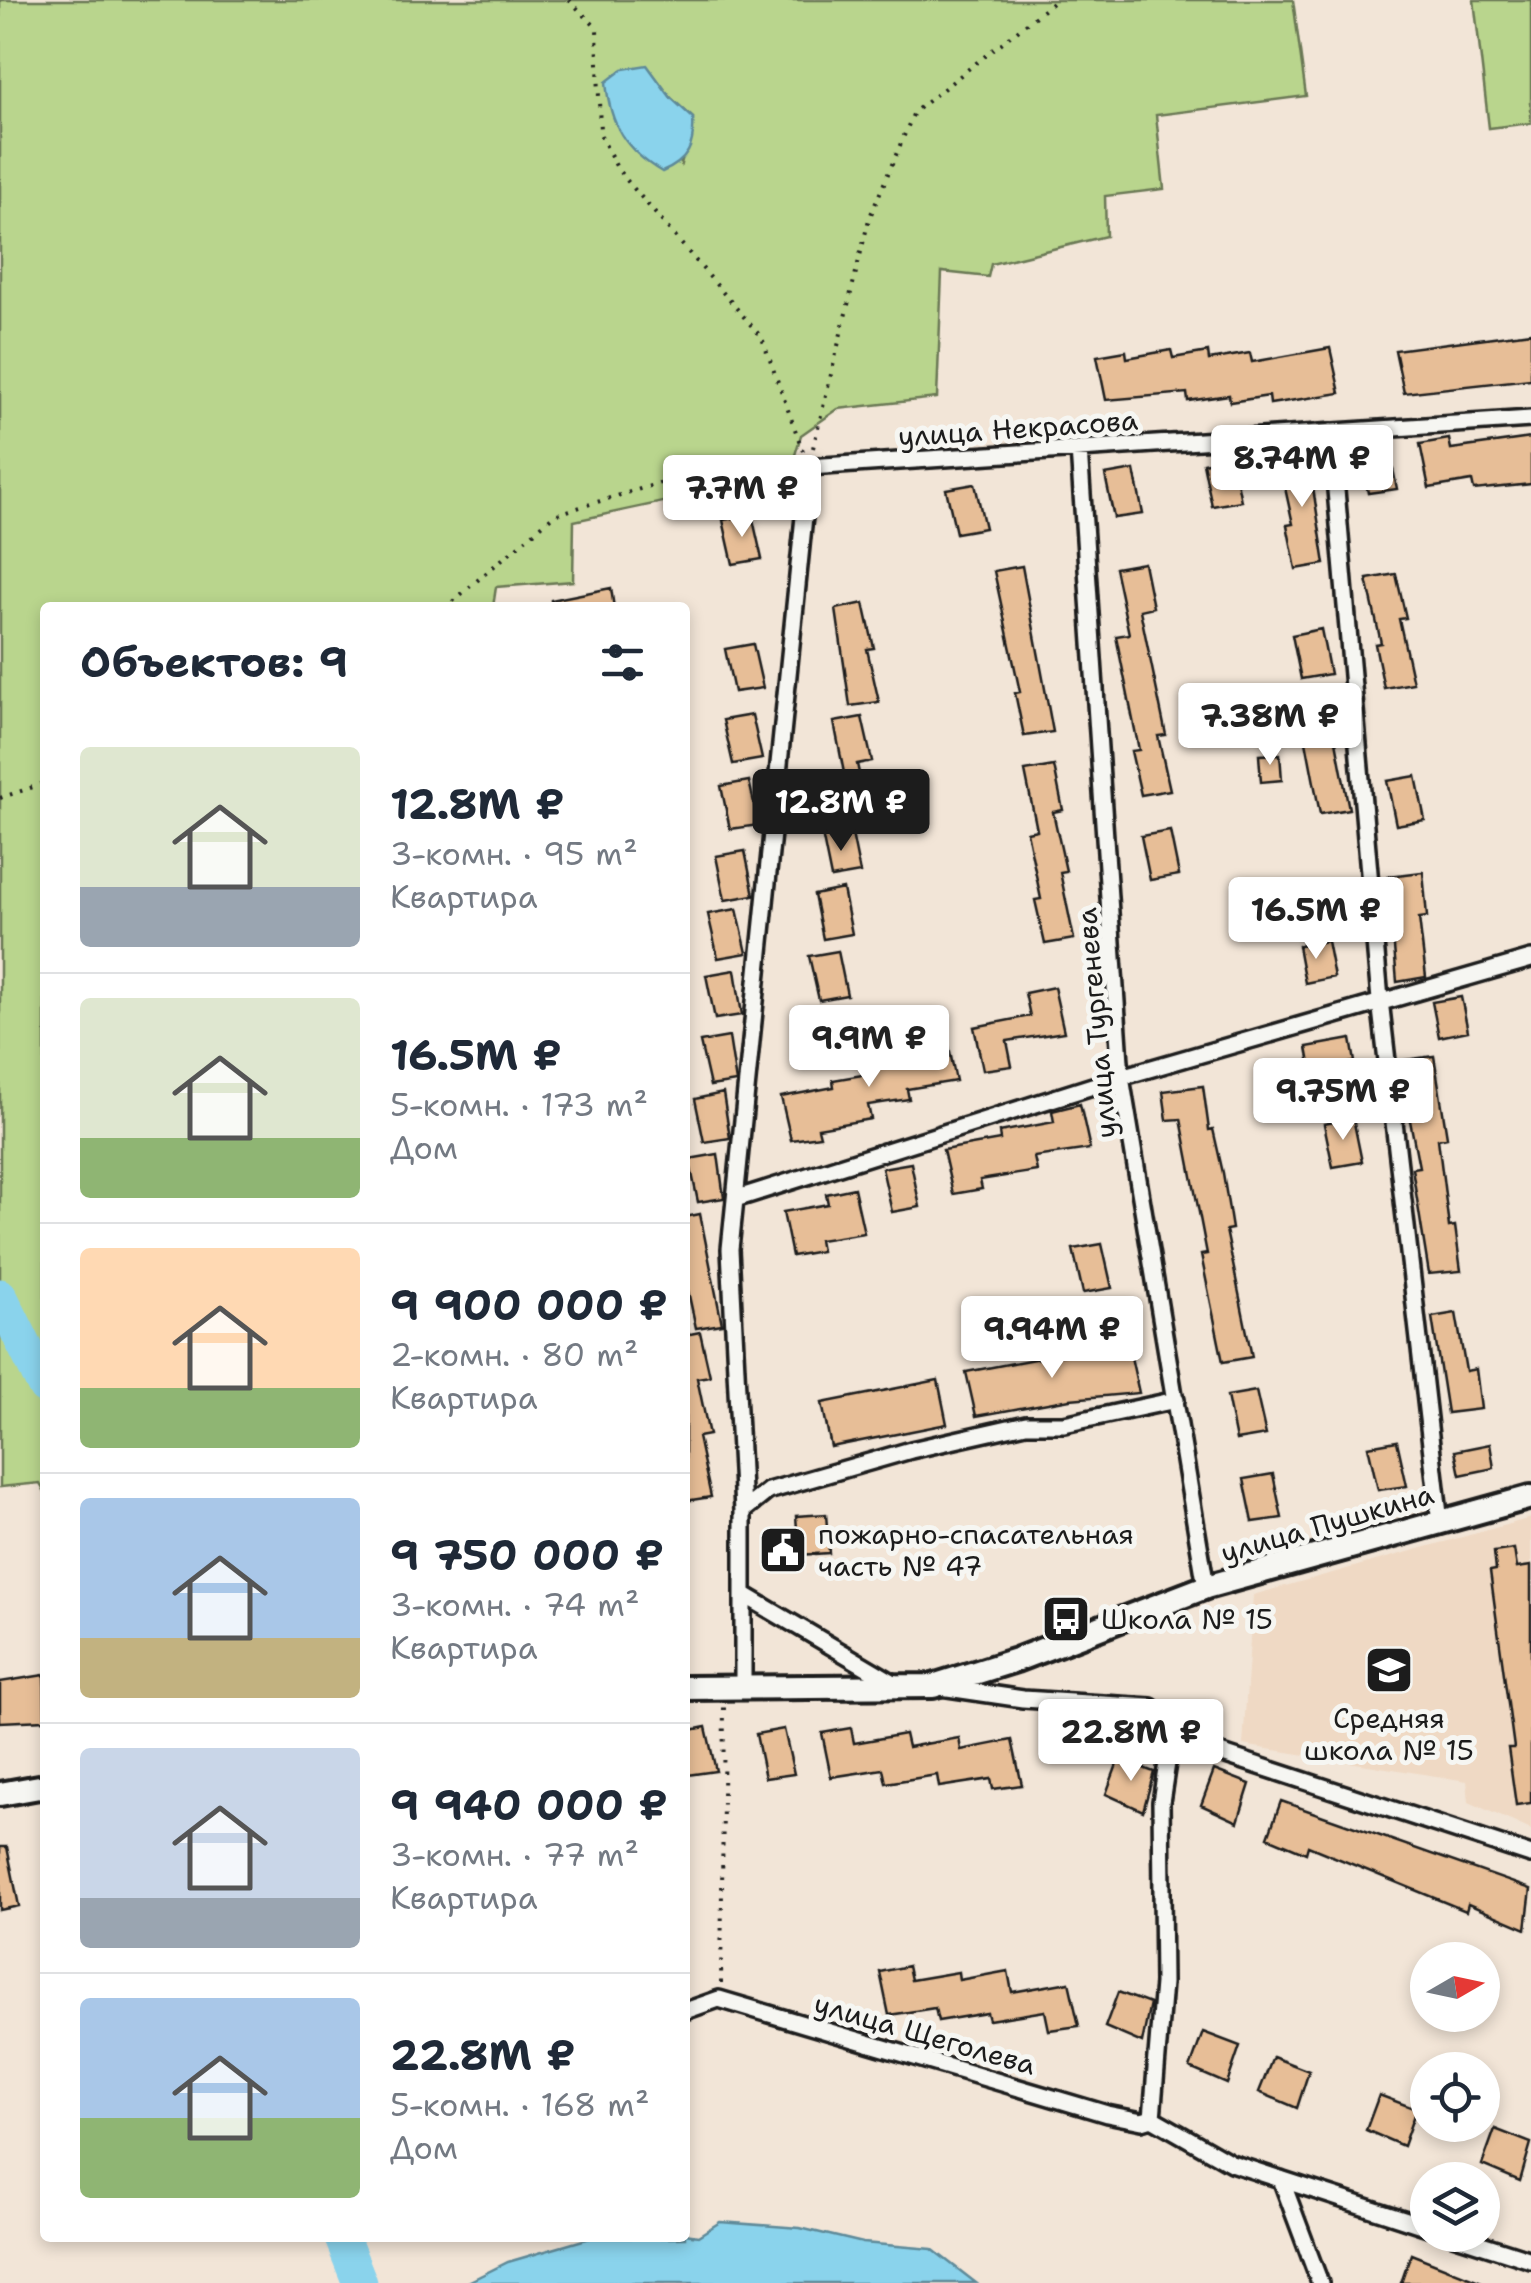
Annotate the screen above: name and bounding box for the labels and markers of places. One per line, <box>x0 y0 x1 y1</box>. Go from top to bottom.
pin: 8.74M ₽ <box>1210 425 1394 510</box>
pin: 7.7M ₽ <box>661 455 823 540</box>
pin: 7.38M ₽ <box>1178 683 1362 768</box>
pin: 12.8M ₽ <box>749 769 933 854</box>
pin: 16.5M ₽ <box>1224 877 1408 962</box>
pin: 9.9M ₽ <box>788 1005 950 1090</box>
pin: 9.75M ₽ <box>1251 1058 1435 1143</box>
pin: 9.94M ₽ <box>960 1296 1144 1381</box>
place label: пожарно-спасательная часть № 47 <box>818 1515 1134 1585</box>
public building icon: пожарно-спасательная часть № 47 <box>757 1524 809 1576</box>
bus stop icon: Школа № 15 <box>1040 1593 1092 1645</box>
place label: Школа № 15 <box>1101 1600 1273 1638</box>
school or university icon: Средняя школа № 15 <box>1363 1644 1415 1696</box>
pin: 22.8M ₽ <box>1039 1699 1223 1784</box>
place label: Средняя школа № 15 <box>1304 1699 1474 1769</box>

